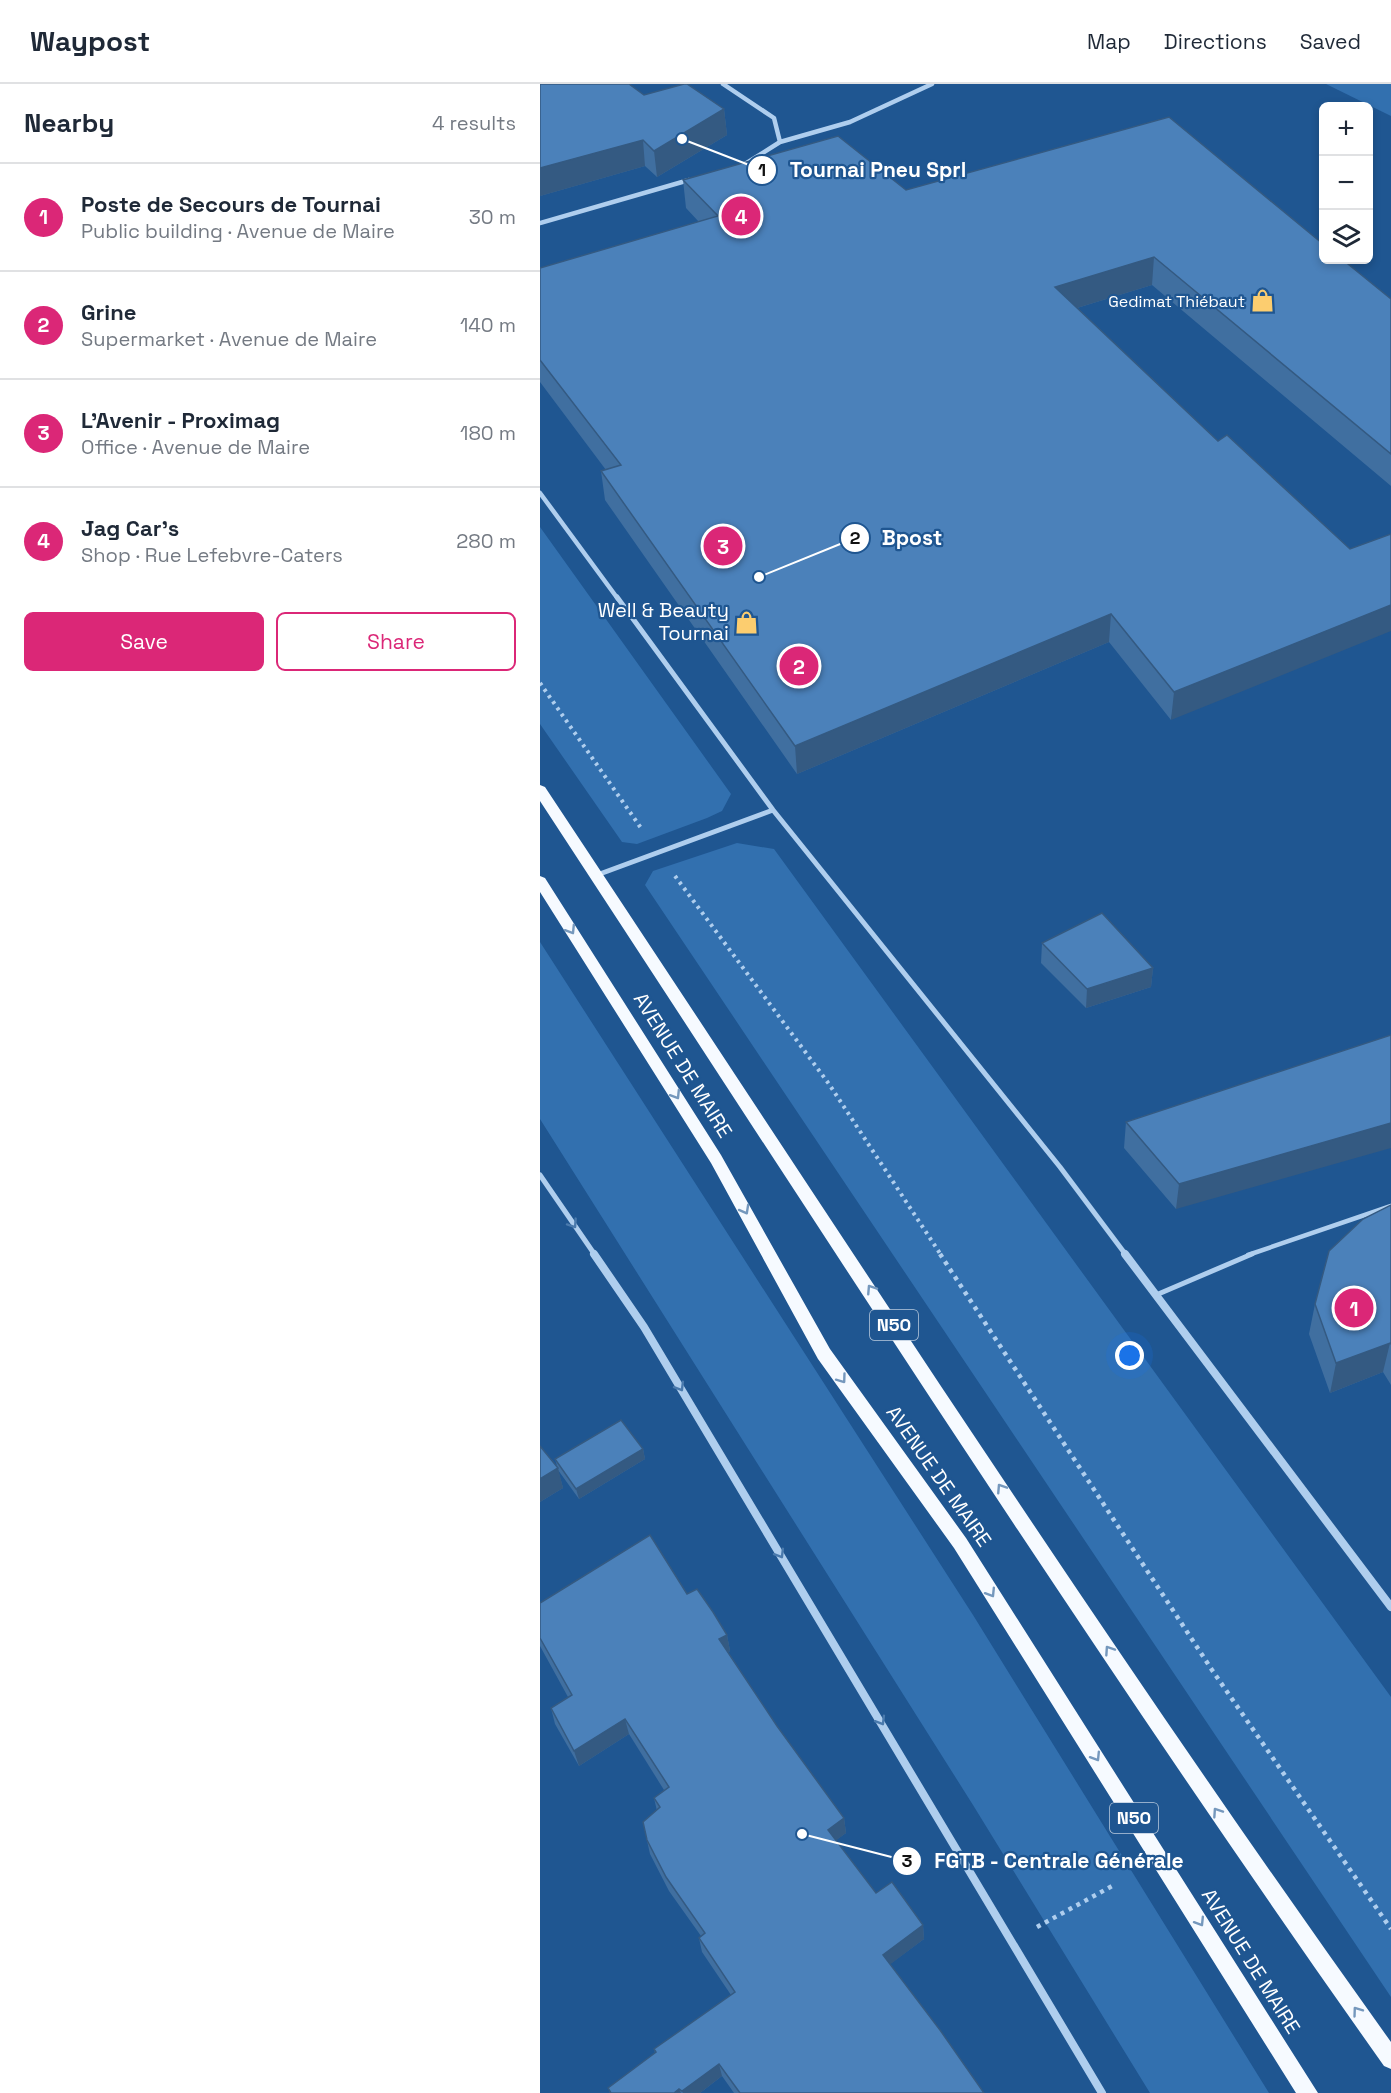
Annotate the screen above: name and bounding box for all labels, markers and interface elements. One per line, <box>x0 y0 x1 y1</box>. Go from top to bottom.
text: Waypost <box>30 23 150 59</box>
text: Map <box>1087 28 1131 55</box>
text: Directions <box>1164 28 1267 55</box>
text: Saved <box>1300 28 1361 55</box>
map controls <box>1319 102 1373 264</box>
button: + <box>1319 102 1373 156</box>
text: Nearby <box>24 106 114 140</box>
text: 4 results <box>432 110 516 136</box>
callout: Tournai Pneu Sprl <box>747 150 978 189</box>
text: Tournai Pneu Sprl <box>790 156 966 183</box>
button: − <box>1319 156 1373 210</box>
text: 1 <box>758 158 766 181</box>
text: Poste de Secours de Tournai <box>81 190 381 218</box>
pin: 4 <box>722 194 760 238</box>
text: 1 <box>39 204 48 230</box>
text: 30 m <box>469 204 516 230</box>
button: layers <box>1319 210 1373 264</box>
text: Public building · Avenue de Maire <box>81 218 395 244</box>
shop icon: Gedimat Thiébaut <box>1250 288 1276 314</box>
place label: Gedimat Thiébaut <box>1108 291 1245 312</box>
text: Grine <box>81 298 136 326</box>
text: 2 <box>38 312 49 338</box>
text: 140 m <box>460 312 516 338</box>
text: Supermarket · Avenue de Maire <box>81 326 377 352</box>
text: L'Avenir - Proximag <box>81 406 280 434</box>
text: 3 <box>37 420 50 446</box>
text: 180 m <box>460 420 516 446</box>
text: Office · Avenue de Maire <box>81 434 310 460</box>
text: Jag Car's <box>81 514 179 542</box>
callout: Bpost <box>840 518 954 557</box>
pin: 3 <box>704 524 742 568</box>
text: Bpost <box>882 524 942 551</box>
text: 2 <box>850 526 861 549</box>
text: 4 <box>37 528 50 554</box>
text: 280 m <box>456 528 516 554</box>
text: Shop · Rue Lefebvre-Caters <box>81 542 343 568</box>
place label: Well & Beauty Tournai <box>598 597 729 646</box>
shop icon: Well & Beauty Tournai <box>734 609 760 635</box>
button: Save <box>24 612 264 671</box>
button: Share <box>276 612 516 671</box>
pin: 2 <box>780 644 818 688</box>
one-way arrow <box>564 924 575 935</box>
street label: AVENUE DE MAIRE <box>628 988 738 1142</box>
one-way arrow <box>668 1089 680 1099</box>
one-way arrow <box>737 1204 749 1214</box>
one-way arrow <box>566 1217 577 1228</box>
one-way arrow <box>866 1285 878 1295</box>
pin: 1 <box>1334 1286 1374 1330</box>
road number: N50 <box>870 1310 918 1340</box>
your location <box>1115 1341 1144 1370</box>
one-way arrow <box>835 1372 846 1383</box>
one-way arrow <box>672 1381 684 1391</box>
street label: AVENUE DE MAIRE <box>881 1400 997 1552</box>
one-way arrow <box>997 1483 1008 1494</box>
one-way arrow <box>773 1548 785 1558</box>
one-way arrow <box>984 1587 996 1597</box>
one-way arrow <box>1104 1646 1116 1656</box>
one-way arrow <box>873 1715 885 1725</box>
one-way arrow <box>1088 1751 1099 1762</box>
road number: N50 <box>1110 1803 1158 1833</box>
one-way arrow <box>1213 1808 1224 1819</box>
callout: FGTB - Centrale Générale <box>892 1841 1197 1880</box>
text: FGTB - Centrale Générale <box>934 1847 1184 1874</box>
text: 3 <box>902 1849 913 1872</box>
street label: AVENUE DE MAIRE <box>1196 1884 1306 2038</box>
one-way arrow <box>1192 1916 1204 1926</box>
one-way arrow <box>1353 2007 1364 2018</box>

